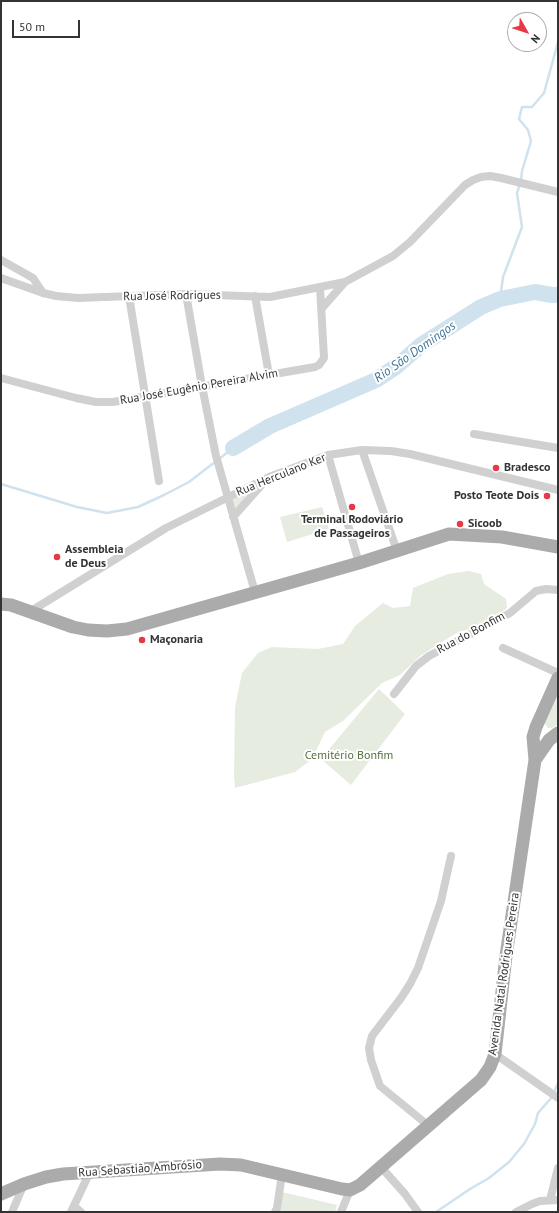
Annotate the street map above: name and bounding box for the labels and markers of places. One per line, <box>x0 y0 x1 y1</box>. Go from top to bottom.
place label: Bradesco <box>504 461 550 475</box>
marker: Bradesco <box>491 463 501 473</box>
place label: Posto Teote Dois <box>454 489 539 503</box>
marker: Posto Teote Dois <box>542 491 552 501</box>
marker: Terminal Rodoviário de Passageiros <box>347 502 357 512</box>
place label: Terminal Rodoviário de Passageiros <box>301 513 403 541</box>
place label: Sicoob <box>468 517 502 531</box>
marker: Sicoob <box>455 519 465 529</box>
place label: Assembleia de Deus <box>65 543 123 571</box>
marker: Assembleia de Deus <box>52 552 62 562</box>
place label: Maçonaria <box>150 633 203 647</box>
marker: Maçonaria <box>137 635 147 645</box>

